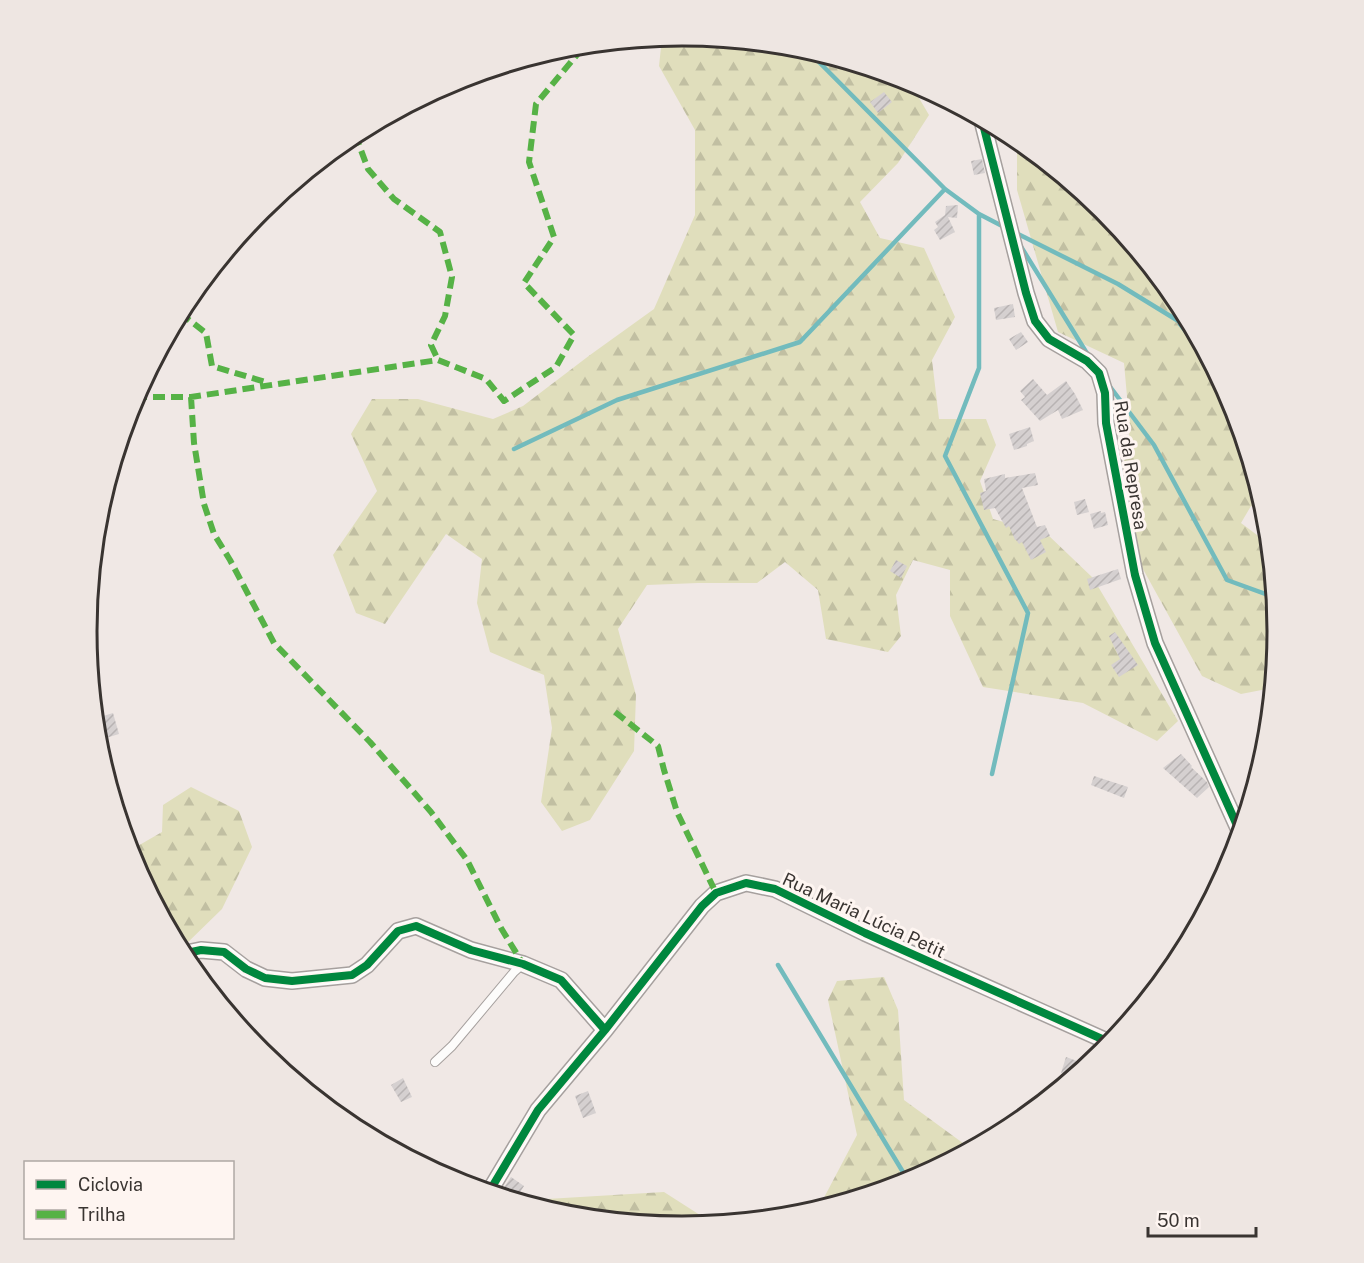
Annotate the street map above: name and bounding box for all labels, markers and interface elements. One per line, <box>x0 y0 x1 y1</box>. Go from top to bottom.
street label: Rua da Represa <box>1110 399 1152 531</box>
street label: Rua Maria Lúcia Petit <box>779 868 949 962</box>
legend <box>24 1161 234 1239</box>
text: Ciclovia <box>78 1174 143 1195</box>
scale bar <box>1148 1200 1256 1238</box>
text: Trilha <box>78 1204 125 1225</box>
text: 50 m <box>1157 1210 1200 1231</box>

